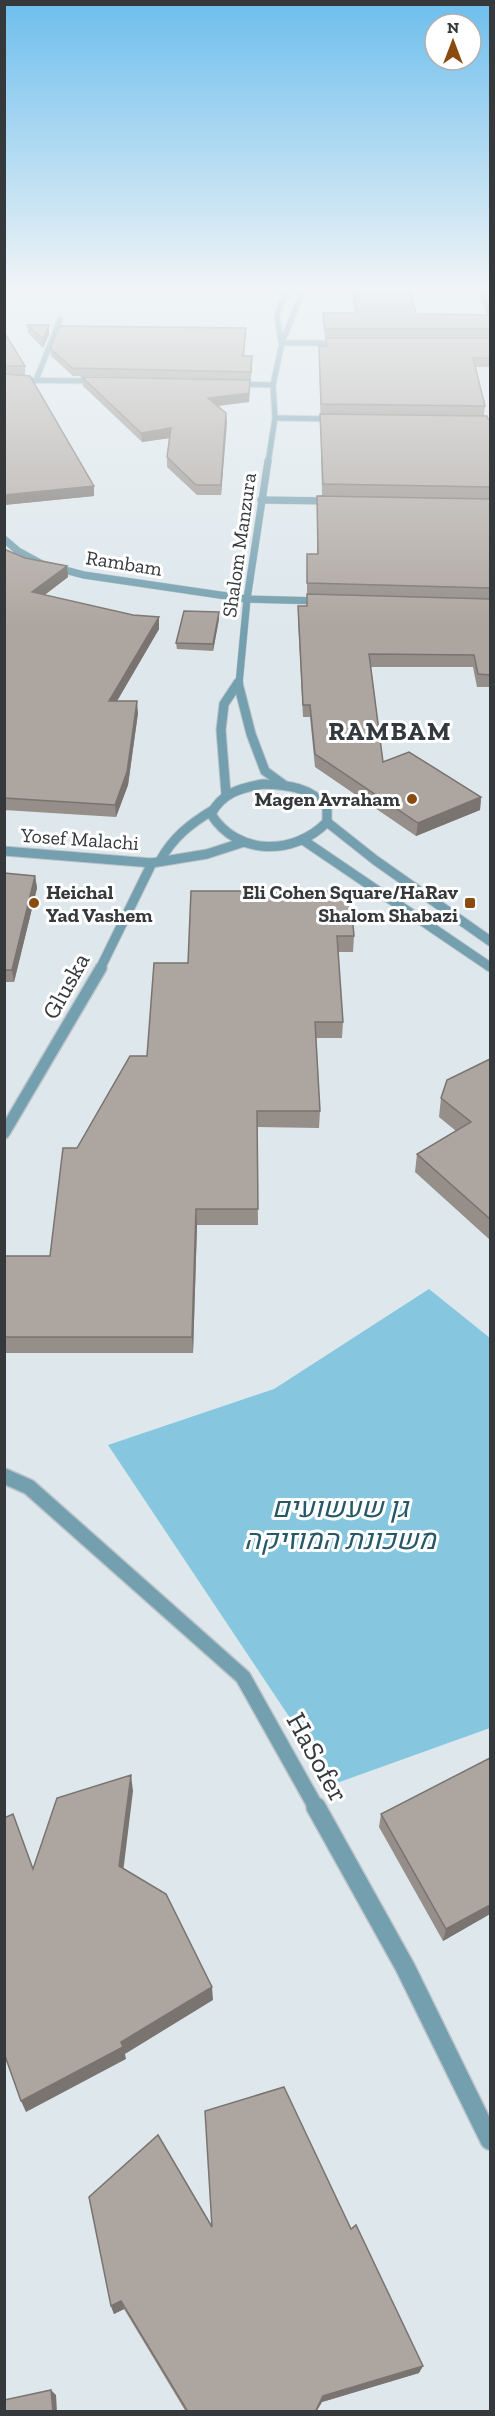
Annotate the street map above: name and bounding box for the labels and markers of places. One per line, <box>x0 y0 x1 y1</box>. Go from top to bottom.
place label: Magen Avraham <box>255 787 400 811</box>
marker: Magen Avraham <box>405 792 419 806</box>
place label: Heichal Yad Vashem <box>46 880 153 927</box>
place label: Eli Cohen Square/HaRav Shalom Shabazi <box>242 880 458 927</box>
marker: Heichal Yad Vashem <box>27 896 41 910</box>
marker: Eli Cohen Square/HaRav Shalom Shabazi <box>463 896 477 910</box>

